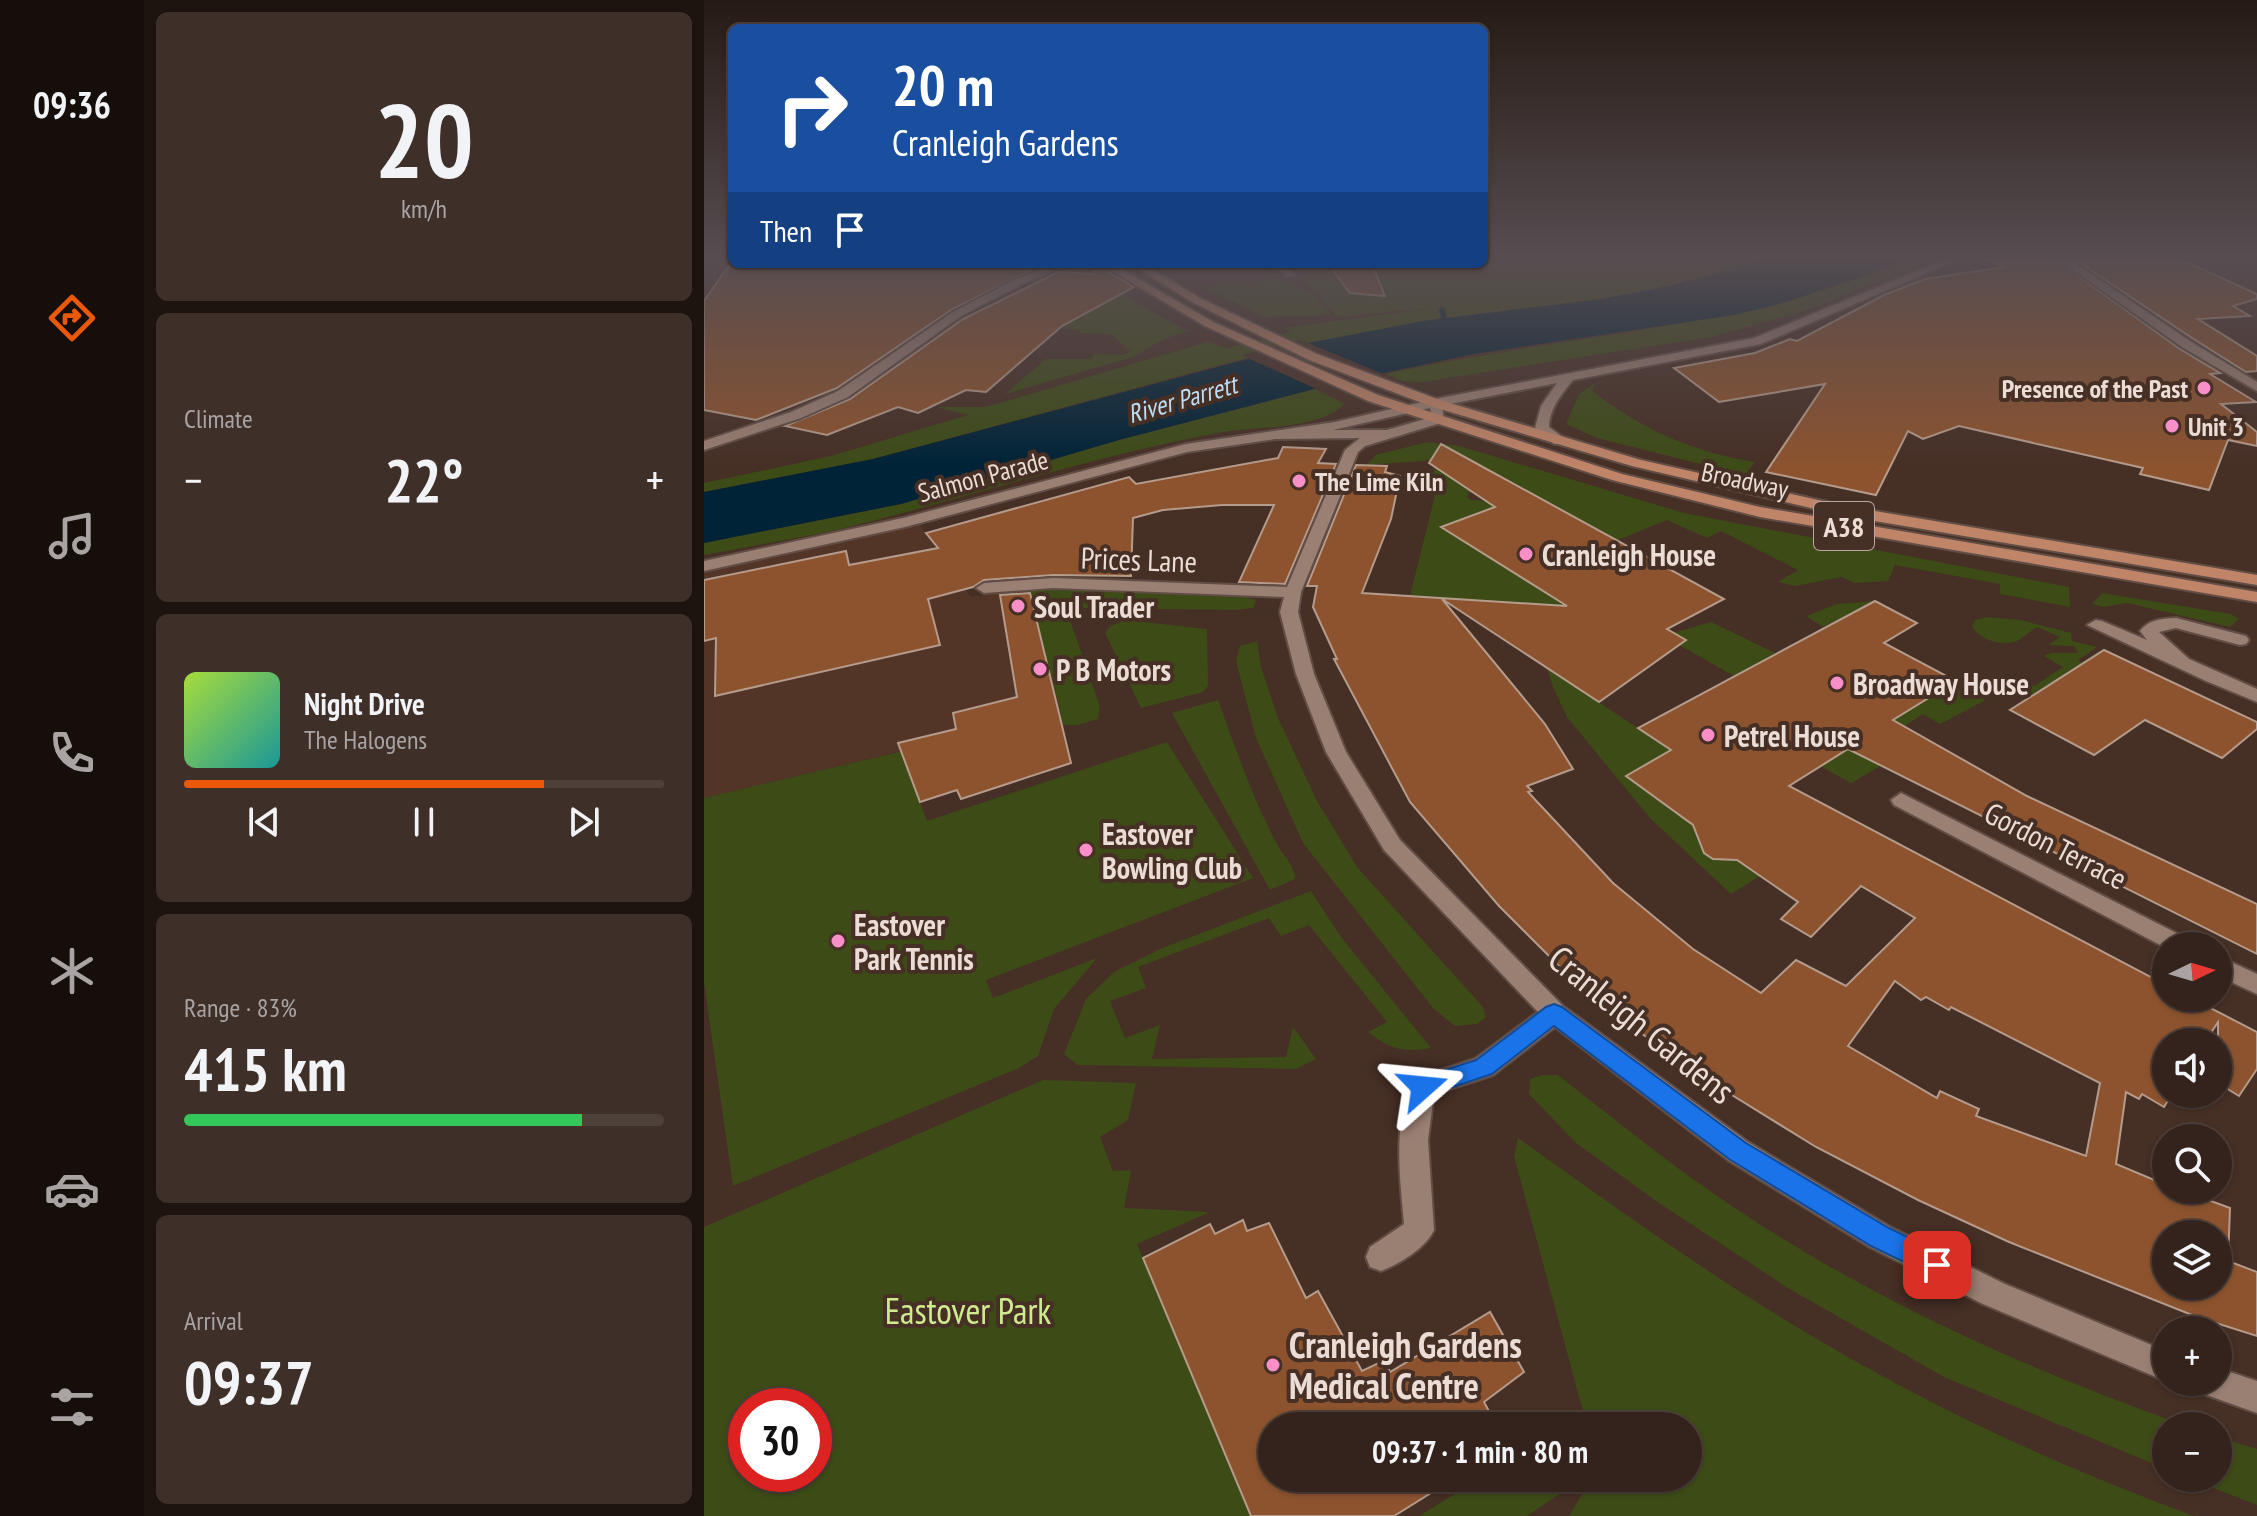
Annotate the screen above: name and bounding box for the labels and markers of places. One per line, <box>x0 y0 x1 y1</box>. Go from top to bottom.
place label: Presence of the Past <box>2002 372 2188 405</box>
marker: Presence of the Past <box>2195 379 2213 397</box>
place label: Unit 3 <box>2188 410 2244 443</box>
marker: Unit 3 <box>2163 417 2181 435</box>
place label: The Lime Kiln <box>1315 465 1443 498</box>
marker: The Lime Kiln <box>1290 472 1308 490</box>
place label: Cranleigh House <box>1542 535 1716 574</box>
marker: Cranleigh House <box>1517 545 1535 563</box>
place label: Soul Trader <box>1034 587 1154 626</box>
marker: Soul Trader <box>1009 597 1027 615</box>
place label: P B Motors <box>1056 650 1171 689</box>
marker: P B Motors <box>1031 660 1049 678</box>
place label: Broadway House <box>1853 664 2029 703</box>
marker: Broadway House <box>1828 674 1846 692</box>
place label: Petrel House <box>1724 716 1860 755</box>
marker: Petrel House <box>1699 726 1717 744</box>
place label: Eastover Bowling Club <box>1102 814 1242 887</box>
marker: Eastover Bowling Club <box>1077 841 1095 859</box>
place label: Eastover Park Tennis <box>854 905 974 978</box>
marker: Eastover Park Tennis <box>829 932 847 950</box>
pin <box>1903 1231 1971 1299</box>
place label: Cranleigh Gardens Medical Centre <box>1289 1321 1522 1409</box>
marker: Cranleigh Gardens Medical Centre <box>1264 1356 1282 1374</box>

